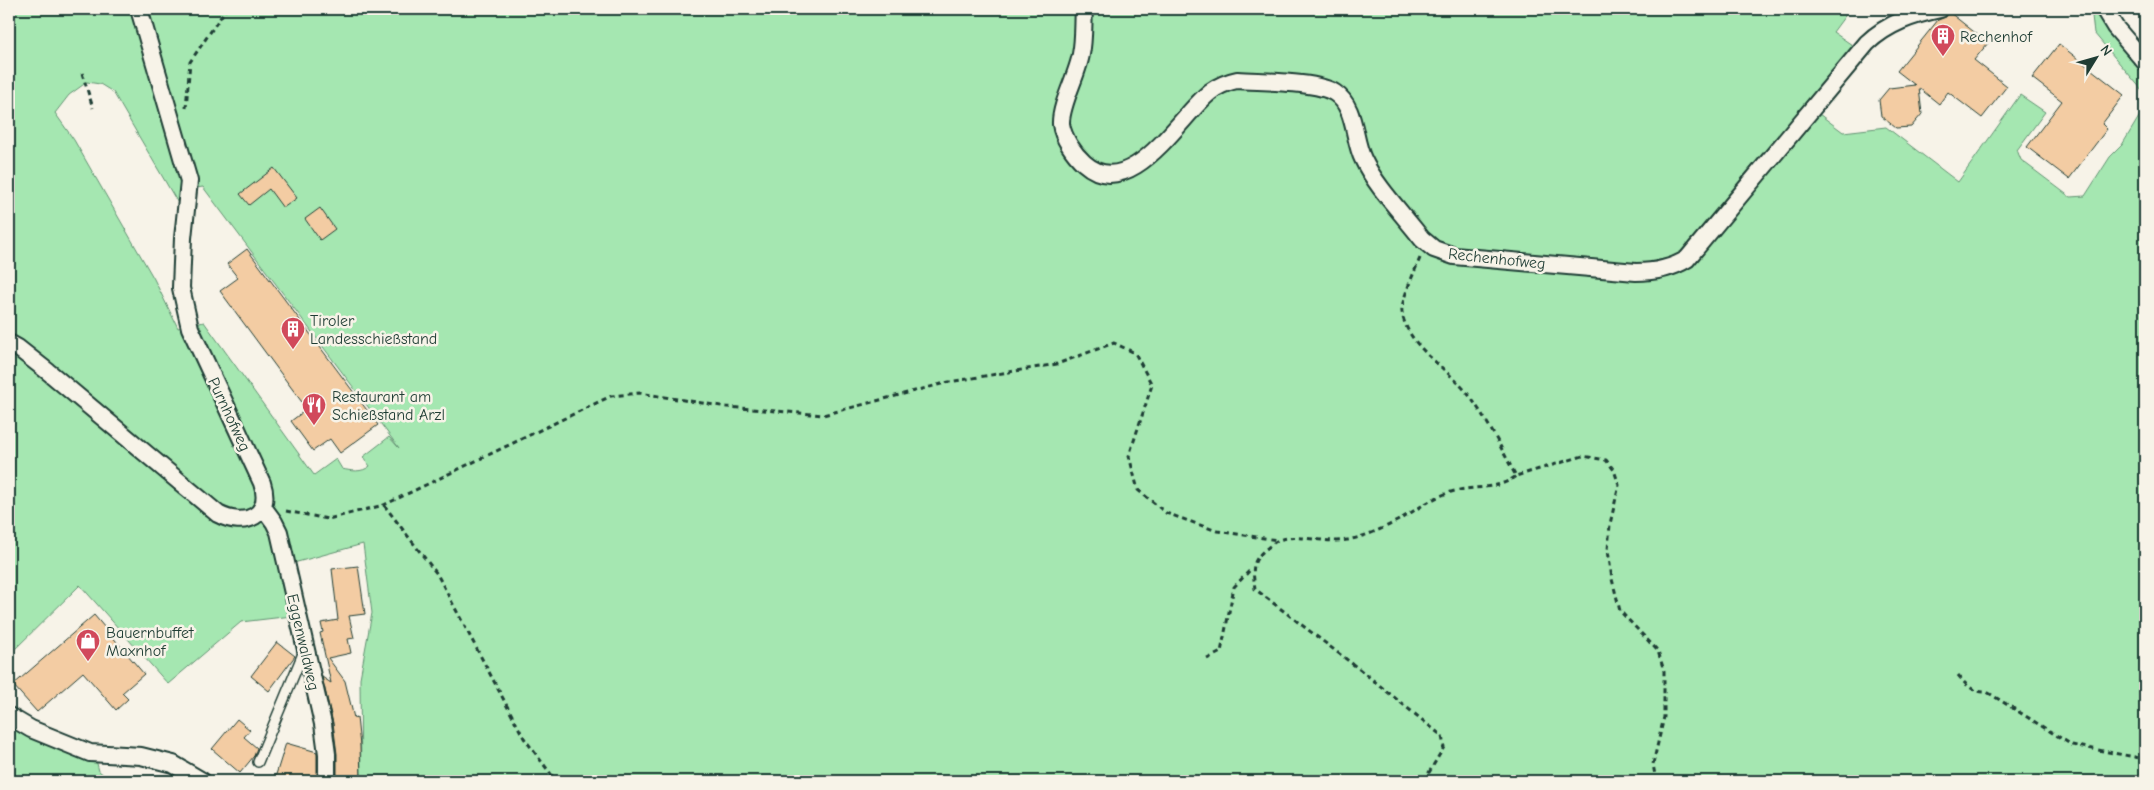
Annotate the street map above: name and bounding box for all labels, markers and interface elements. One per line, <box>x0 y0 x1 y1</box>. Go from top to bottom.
building icon: Rechenhof <box>1930 23 1956 57</box>
place label: Rechenhof <box>1960 28 2033 46</box>
north arrow <box>2072 32 2122 82</box>
text: N <box>2096 42 2116 59</box>
street label: Rechenhofweg <box>1447 245 1546 273</box>
place label: Tiroler Landesschießstand <box>310 312 437 348</box>
building icon: Tiroler Landesschießstand <box>280 316 306 350</box>
street label: Purnhofweg <box>204 375 254 454</box>
place label: Restaurant am Schießstand Arzl <box>332 388 445 424</box>
restaurant icon: Restaurant am Schießstand Arzl <box>301 392 327 426</box>
street label: Eggenwaldweg <box>283 592 323 692</box>
place label: Bauernbuffet Maxnhof <box>106 624 194 660</box>
shop icon: Bauernbuffet Maxnhof <box>75 628 101 662</box>

